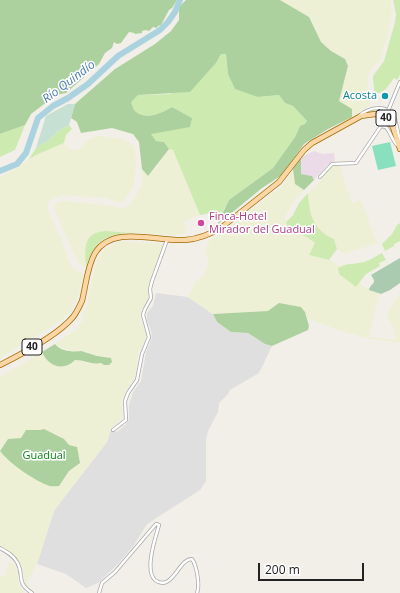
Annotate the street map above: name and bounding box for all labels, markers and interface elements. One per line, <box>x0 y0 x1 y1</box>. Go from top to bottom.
water label: Río Quindío <box>40 58 98 106</box>
place label: Acosta <box>343 89 377 103</box>
marker: Acosta <box>380 91 390 101</box>
road number: 40 <box>376 110 396 126</box>
place label: Finca-Hotel Mirador del Guadual <box>209 210 315 236</box>
marker: Finca-Hotel Mirador del Guadual <box>196 218 206 228</box>
road number: 40 <box>22 339 42 355</box>
park label: Guadual <box>22 449 66 463</box>
scale bar <box>260 555 366 581</box>
text: 200 m <box>265 561 300 578</box>

